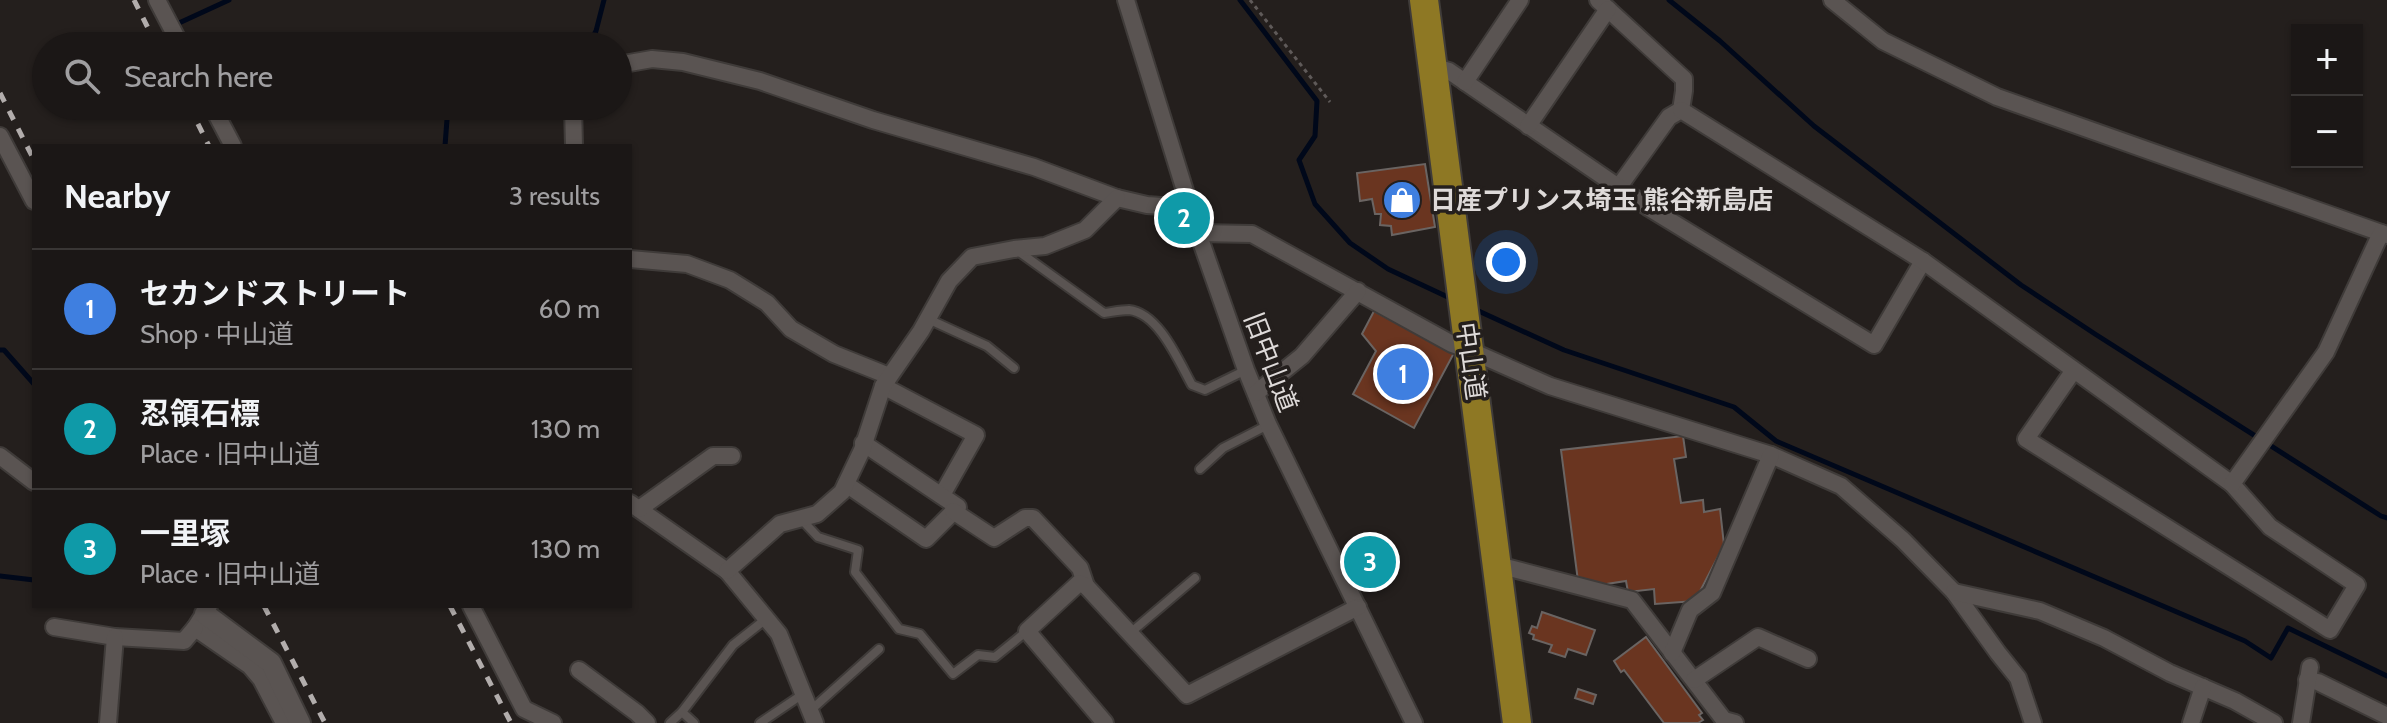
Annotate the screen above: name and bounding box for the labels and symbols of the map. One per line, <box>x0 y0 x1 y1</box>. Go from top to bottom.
shop icon: 日産プリンス埼玉 熊谷新島店 <box>1381 179 1423 221</box>
place label: 日産プリンス埼玉 熊谷新島店 <box>1430 184 1773 216</box>
pin: 2 <box>1158 188 1210 248</box>
your location <box>1486 242 1526 282</box>
street label: 旧中山道 <box>1237 308 1305 416</box>
street label: 中山道 <box>1450 320 1492 402</box>
pin: 1 <box>1377 344 1429 404</box>
pin: 3 <box>1344 532 1396 592</box>

